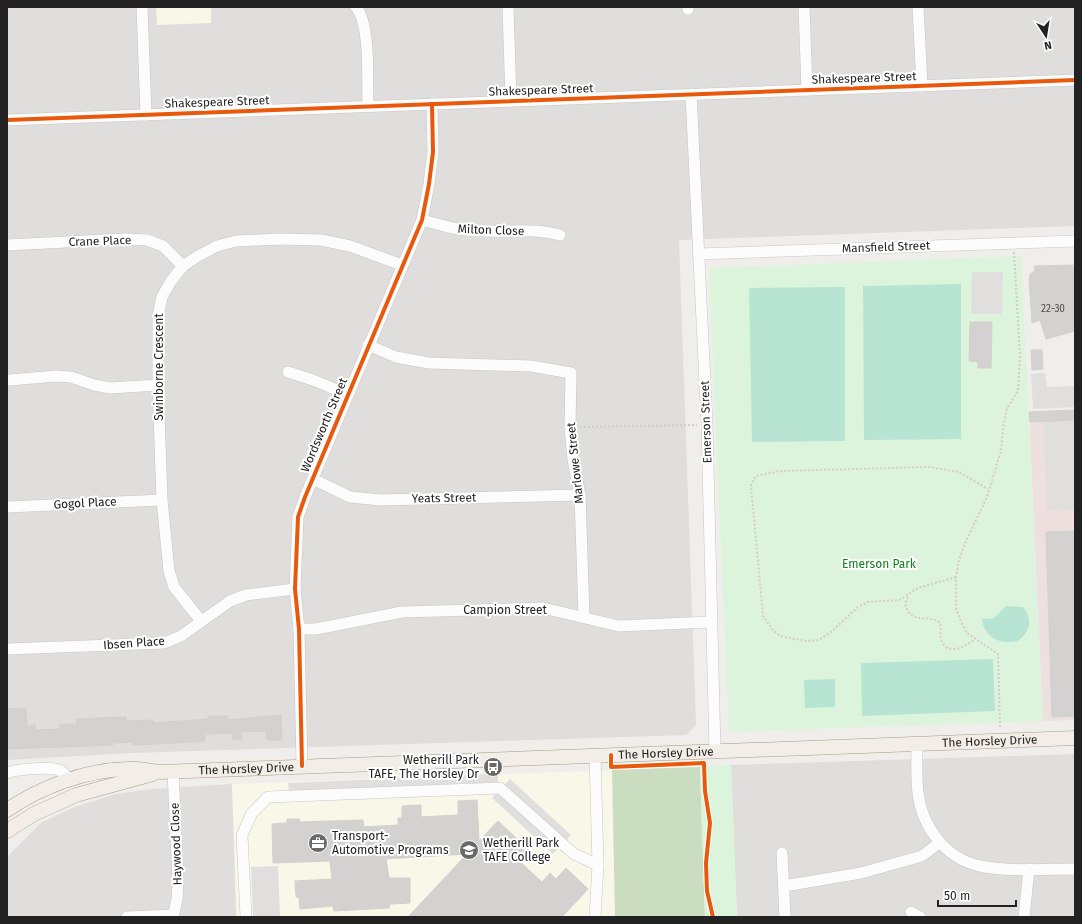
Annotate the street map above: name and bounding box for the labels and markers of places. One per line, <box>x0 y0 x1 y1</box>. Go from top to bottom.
place label: Wetherill Park TAFE, The Horsley Dr <box>369 753 480 781</box>
bus stop icon: Wetherill Park TAFE, The Horsley Dr <box>482 756 504 778</box>
place label: Transport- Automotive Programs <box>332 829 449 857</box>
office icon: Transport- Automotive Programs <box>307 832 329 854</box>
place label: Wetherill Park TAFE College <box>483 836 560 864</box>
school or university icon: Wetherill Park TAFE College <box>458 839 480 861</box>

